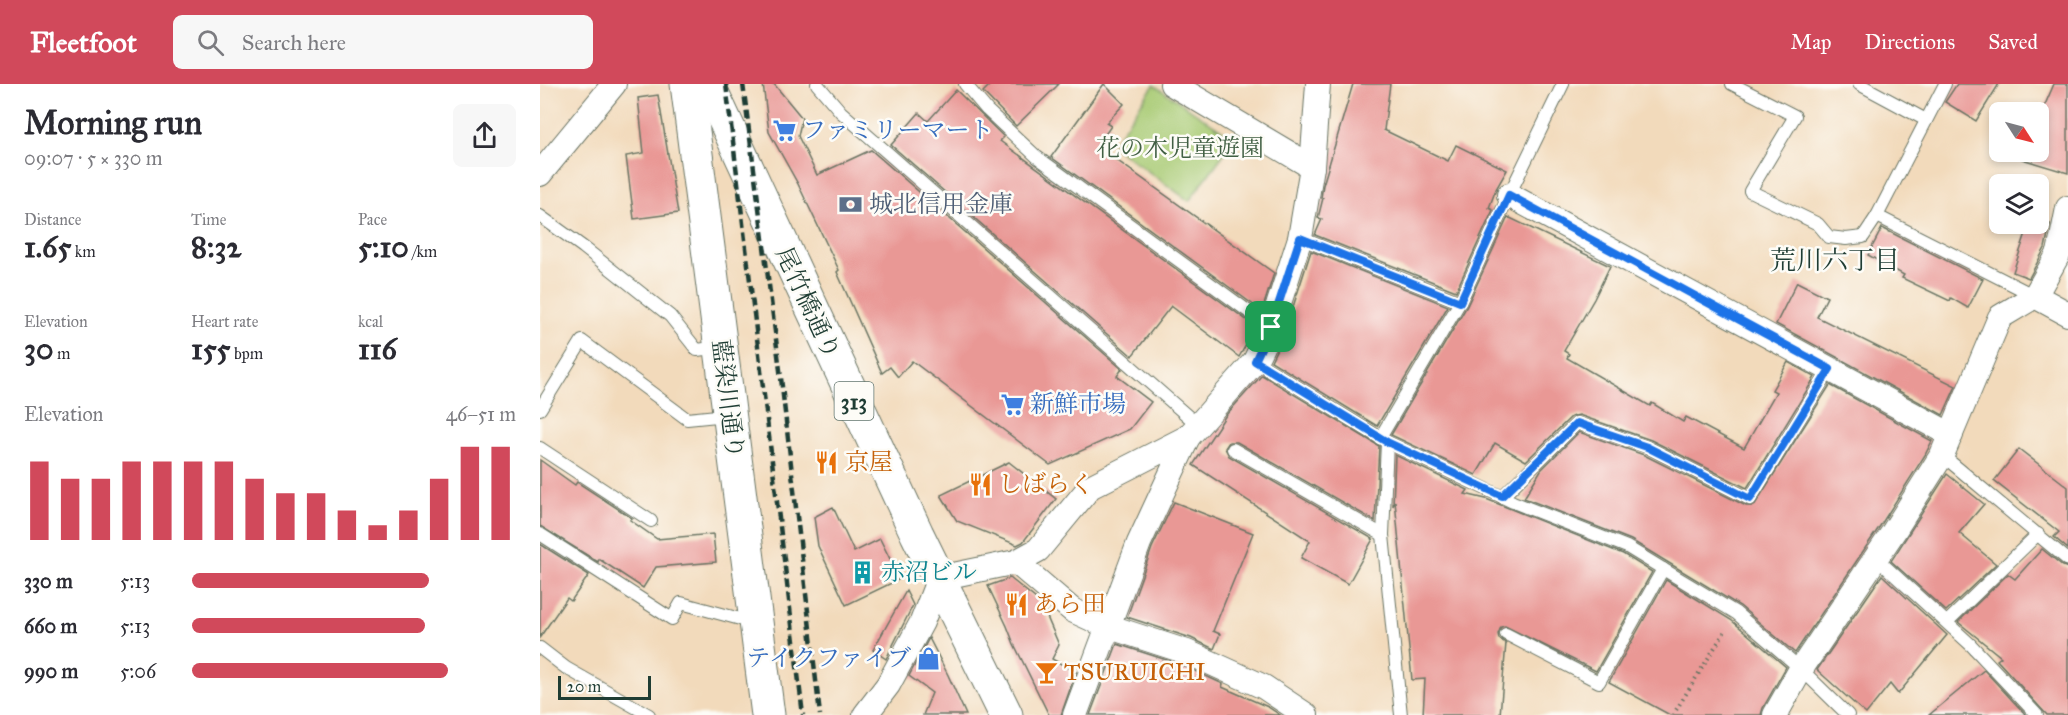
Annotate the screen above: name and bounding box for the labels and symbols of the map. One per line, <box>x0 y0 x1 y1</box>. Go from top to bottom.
north arrow <box>1989 102 2049 162</box>
place label: ファミリーマート <box>802 115 994 145</box>
supermarket icon: ファミリーマート <box>771 117 797 143</box>
park label: 花の木児童遊園 <box>1096 133 1264 163</box>
place label: 城北信用金庫 <box>869 189 1013 219</box>
bank icon: 城北信用金庫 <box>838 191 864 217</box>
street label: 尾竹橋通り <box>769 242 847 364</box>
district label: 荒川六丁目 <box>1770 244 1900 276</box>
pin <box>1245 301 1296 352</box>
street label: 藍染川通り <box>706 338 750 460</box>
road number: 313 <box>834 382 874 420</box>
place label: 新鮮市場 <box>1030 389 1126 419</box>
supermarket icon: 新鮮市場 <box>999 391 1025 417</box>
place label: 京屋 <box>845 447 893 477</box>
restaurant icon: 京屋 <box>814 449 840 475</box>
place label: しばらく <box>998 469 1094 499</box>
restaurant icon: しばらく <box>967 471 993 497</box>
place label: 赤沼ビル <box>881 557 977 587</box>
building icon: 赤沼ビル <box>850 559 876 585</box>
place label: あら田 <box>1034 589 1106 619</box>
restaurant icon: あら田 <box>1003 591 1029 617</box>
place label: テイクファイブ <box>746 643 911 673</box>
shop icon: テイクファイブ <box>916 645 942 671</box>
place label: TSURUICHI <box>1064 657 1206 687</box>
bar icon: TSURUICHI <box>1033 659 1059 685</box>
scale bar <box>558 673 651 700</box>

